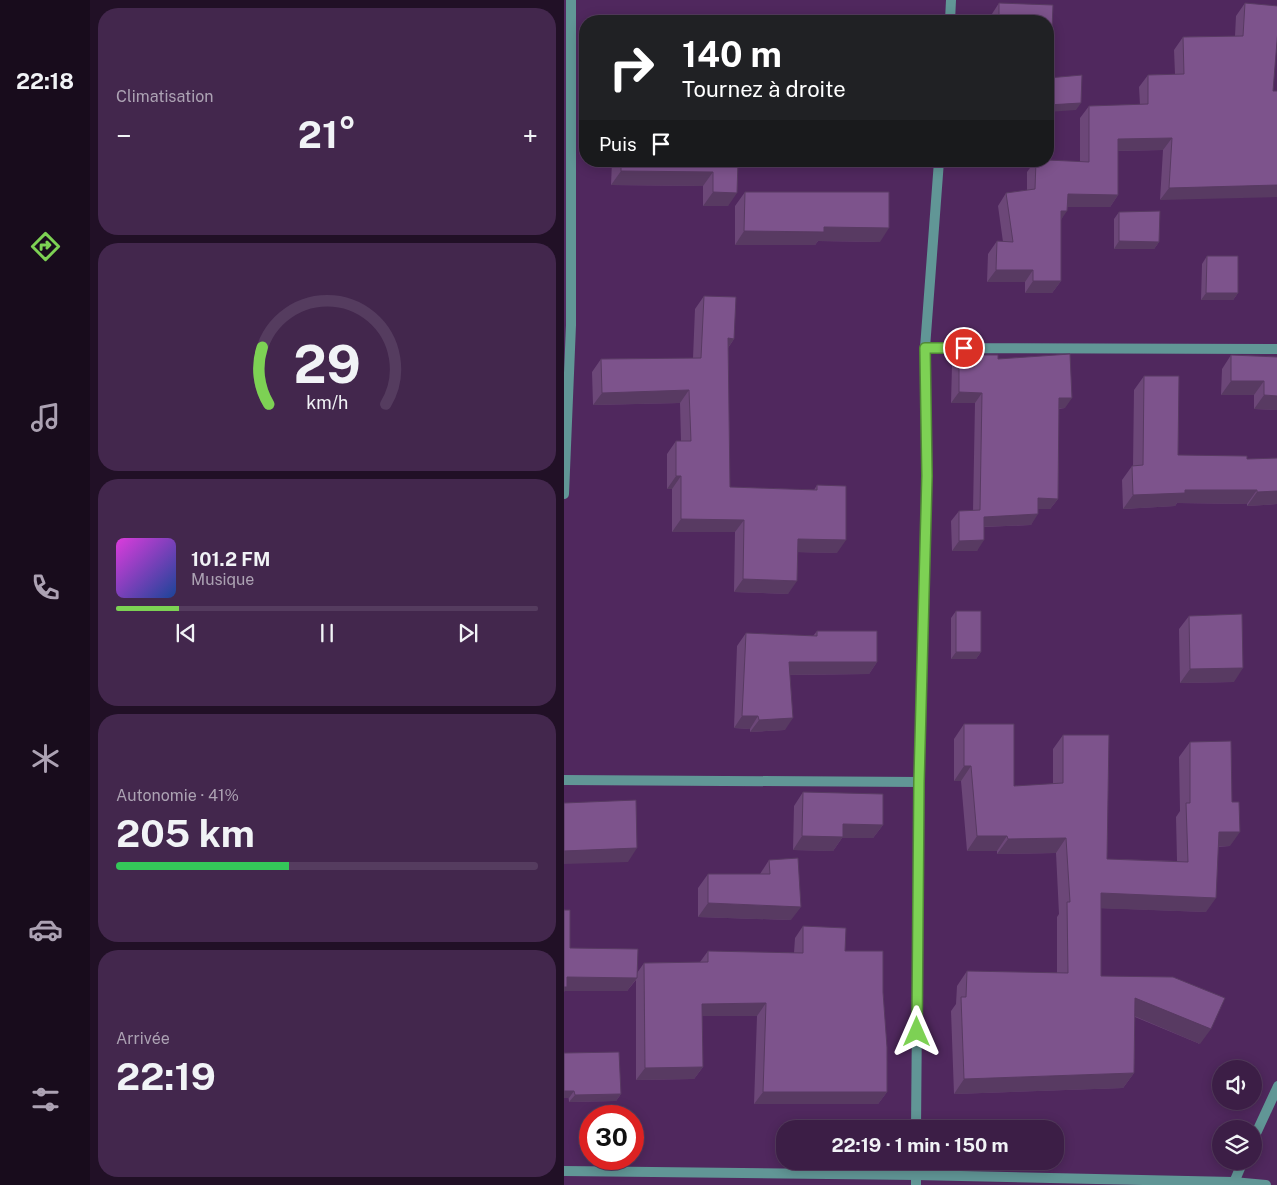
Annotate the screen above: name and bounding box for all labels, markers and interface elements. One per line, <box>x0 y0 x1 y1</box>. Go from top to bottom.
text: 140 m <box>682 34 782 75</box>
icon: right <box>599 35 664 100</box>
text: 22:18 <box>16 68 74 94</box>
text: Tournez à droite <box>682 76 846 102</box>
text: Climatisation <box>116 87 213 106</box>
text: 21° <box>298 112 356 157</box>
text: − <box>116 119 132 152</box>
text: + <box>522 119 538 152</box>
icon: arrive <box>647 130 675 158</box>
text: Puis <box>599 133 637 155</box>
icon: directions <box>28 229 63 264</box>
pin <box>943 327 985 369</box>
text: 29 <box>293 334 361 395</box>
icon: arrive <box>950 334 978 362</box>
text: km/h <box>306 392 348 413</box>
icon: music <box>28 400 63 435</box>
text: 101.2 FM <box>191 548 270 570</box>
icon: phone <box>28 570 63 605</box>
text: Musique <box>191 570 254 589</box>
icon: previous <box>172 619 200 647</box>
icon: pause <box>313 619 341 647</box>
icon: next <box>454 619 482 647</box>
icon: climate <box>28 741 63 776</box>
text: Autonomie · 41% <box>116 786 239 805</box>
text: 205 km <box>116 811 255 856</box>
icon: car <box>28 912 63 947</box>
position arrow <box>890 1005 942 1057</box>
text: Arrivée <box>116 1029 170 1048</box>
text: 22:19 <box>116 1054 216 1099</box>
map controls <box>1212 1060 1262 1170</box>
button: sound <box>1212 1060 1262 1110</box>
icon: filters <box>28 1082 63 1117</box>
speed limit sign: 30 <box>579 1105 644 1170</box>
button: layers <box>1212 1120 1262 1170</box>
text: 22:19 · 1 min · 150 m <box>831 1134 1009 1156</box>

